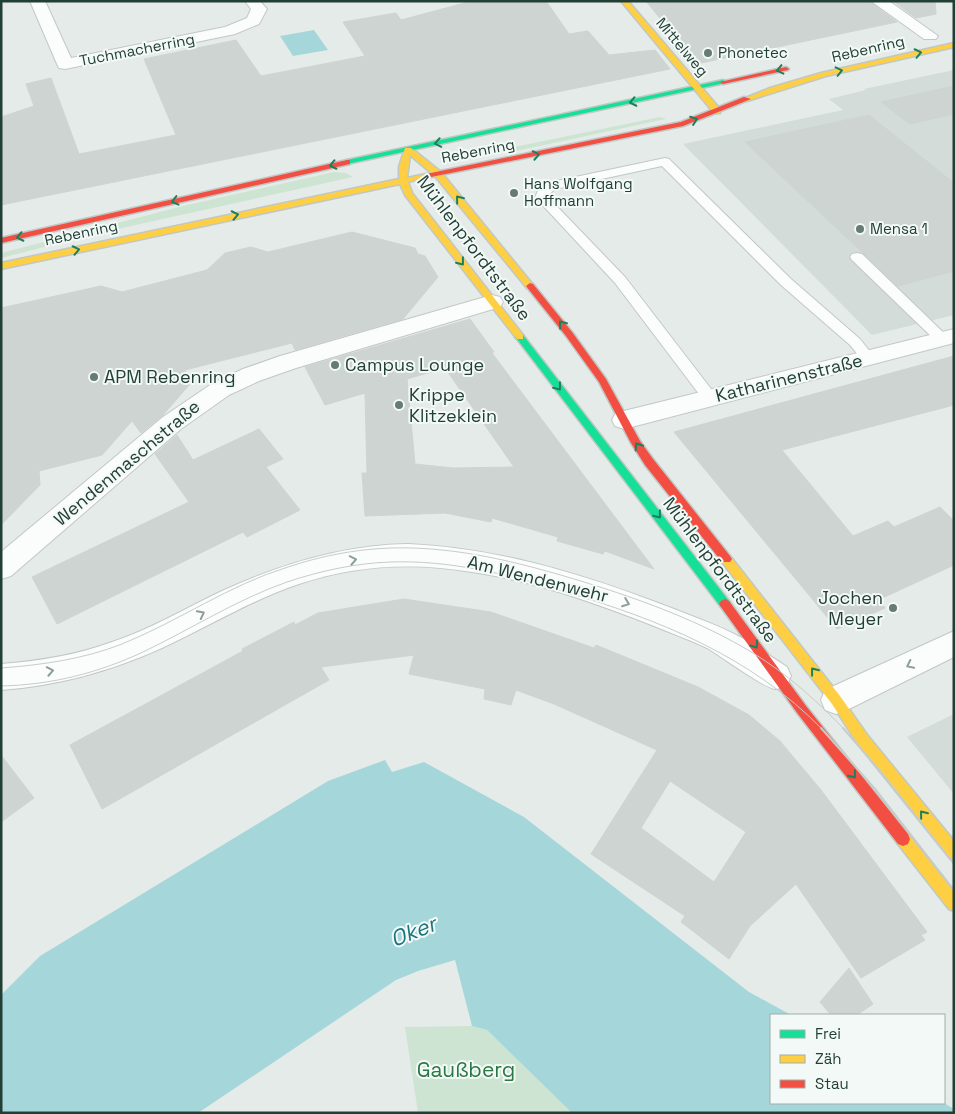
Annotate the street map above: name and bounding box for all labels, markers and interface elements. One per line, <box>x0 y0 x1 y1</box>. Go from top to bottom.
street label: Mittelweg <box>652 13 713 80</box>
street label: Tuchmacherring <box>78 29 196 70</box>
street label: Rebenring <box>830 31 906 66</box>
place label: Phonetec <box>718 43 788 62</box>
marker: Phonetec <box>702 47 714 59</box>
one-way arrow <box>914 48 923 59</box>
one-way arrow <box>776 64 785 75</box>
one-way arrow <box>834 66 843 77</box>
one-way arrow <box>628 97 637 107</box>
one-way arrow <box>690 116 698 126</box>
street label: Rebenring <box>440 134 516 167</box>
one-way arrow <box>433 138 442 148</box>
one-way arrow <box>531 150 540 161</box>
one-way arrow <box>329 159 338 170</box>
street label: Mühlenpfordtstraße <box>412 170 537 325</box>
place label: Hans Wolfgang Hoffmann <box>524 174 633 210</box>
marker: Hans Wolfgang Hoffmann <box>508 187 520 199</box>
one-way arrow <box>170 195 179 206</box>
one-way arrow <box>455 195 464 204</box>
one-way arrow <box>230 210 239 221</box>
street label: Rebenring <box>43 215 119 250</box>
place label: Mensa 1 <box>870 219 928 238</box>
marker: Mensa 1 <box>854 223 866 235</box>
one-way arrow <box>15 231 24 242</box>
one-way arrow <box>71 245 80 255</box>
one-way arrow <box>455 256 464 266</box>
one-way arrow <box>558 321 567 330</box>
street label: Katharinenstraße <box>713 348 865 407</box>
place label: Campus Lounge <box>345 353 484 376</box>
marker: Campus Lounge <box>329 359 341 371</box>
place label: APM Rebenring <box>104 365 235 388</box>
marker: APM Rebenring <box>88 371 100 383</box>
one-way arrow <box>552 381 560 390</box>
place label: Krippe Klitzeklein <box>409 383 497 427</box>
street label: Wendenmaschstraße <box>49 395 204 531</box>
marker: Krippe Klitzeklein <box>393 399 405 411</box>
one-way arrow <box>635 443 645 452</box>
street label: Mühlenpfordtstraße <box>658 492 783 647</box>
one-way arrow <box>652 509 660 518</box>
street label: Am Wendenwehr <box>465 550 611 607</box>
one-way arrow <box>349 555 358 566</box>
place label: Jochen Meyer <box>818 586 883 630</box>
one-way arrow <box>621 597 630 607</box>
marker: Jochen Meyer <box>887 602 899 614</box>
one-way arrow <box>196 610 205 620</box>
one-way arrow <box>749 639 758 649</box>
one-way arrow <box>906 658 915 669</box>
one-way arrow <box>45 667 54 677</box>
one-way arrow <box>811 668 819 677</box>
one-way arrow <box>847 769 855 778</box>
one-way arrow <box>921 811 929 820</box>
water label: Oker <box>386 908 443 953</box>
legend <box>770 1014 945 1104</box>
text: Frei <box>815 1024 841 1043</box>
text: Zäh <box>815 1049 841 1068</box>
park label: Gaußberg <box>417 1056 515 1083</box>
text: Stau <box>815 1074 849 1093</box>

